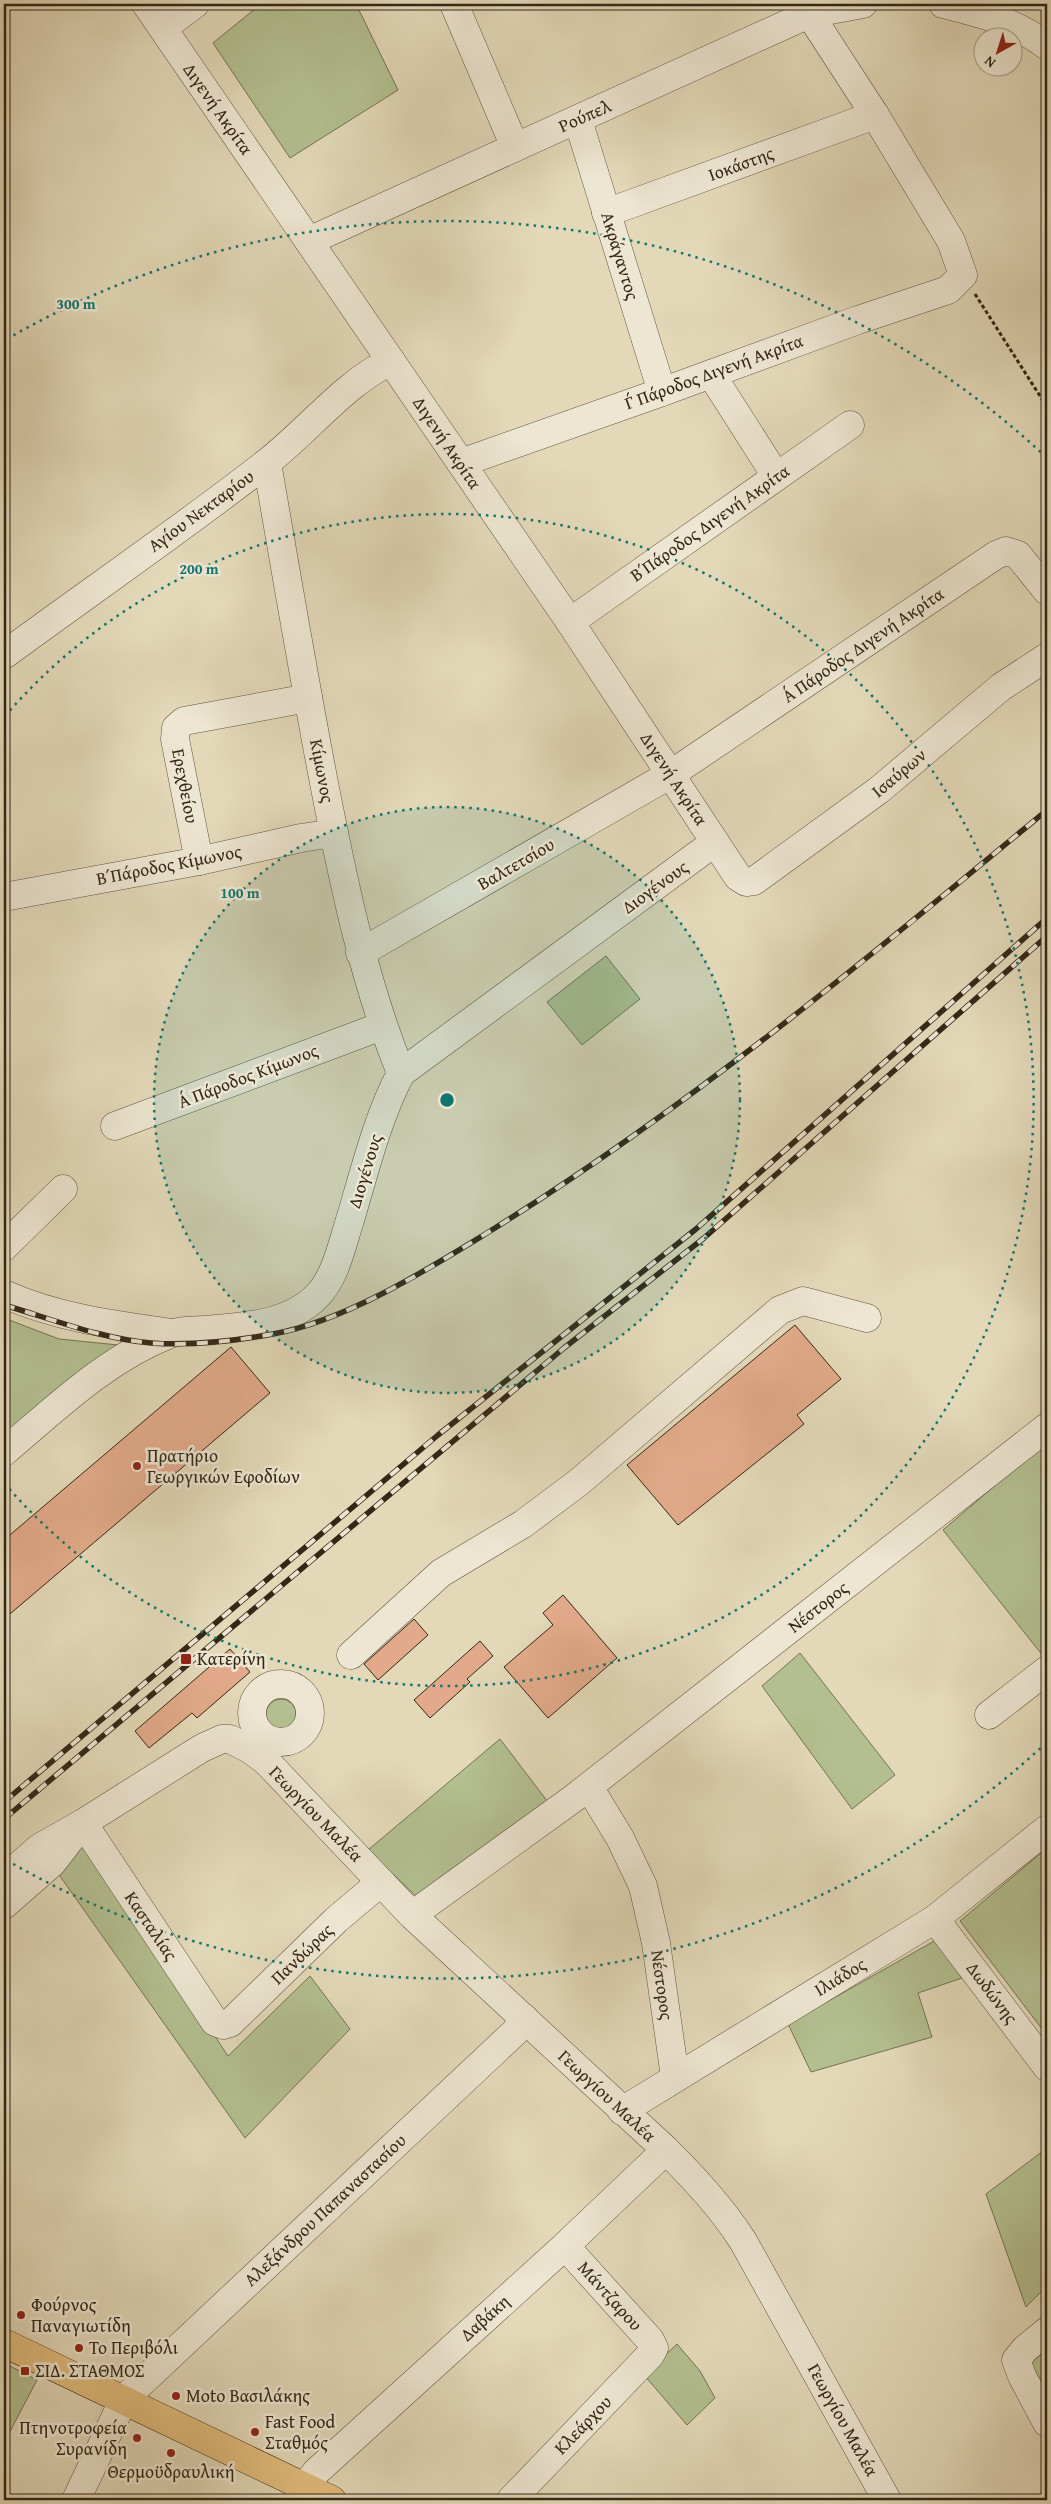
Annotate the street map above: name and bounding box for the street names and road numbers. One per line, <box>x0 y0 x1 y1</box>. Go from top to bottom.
street label: Διγενή Ακρίτα <box>177 57 260 160</box>
street label: Ρούπελ <box>554 92 616 139</box>
street label: Ιοκάστης <box>704 139 778 188</box>
street label: Ακράγαντος <box>594 208 647 304</box>
street label: Γ΄ Πάροδος Διγενή Ακρίτα <box>621 327 807 416</box>
street label: Διγενή Ακρίτα <box>406 391 489 495</box>
street label: Β΄ Πάροδος Διγενή Ακρίτα <box>624 457 795 588</box>
street label: Αγίου Νεκταρίου <box>142 463 259 558</box>
street label: Α΄ Πάροδος Διγενή Ακρίτα <box>776 580 949 709</box>
street label: Διγενή Ακρίτα <box>634 727 715 831</box>
street label: Κίμωνος <box>303 737 342 806</box>
street label: Ισαύρων <box>865 741 932 804</box>
street label: Ερεχθείου <box>165 746 206 826</box>
street label: Βαλτετσίου <box>472 831 559 897</box>
street label: Β΄ Πάροδος Κίμωνος <box>94 837 244 892</box>
street label: Διογένους <box>616 853 694 920</box>
street label: Α΄ Πάροδος Κίμωνος <box>174 1036 322 1115</box>
street label: Διογένους <box>340 1130 389 1211</box>
street label: Νέστορος <box>782 1574 854 1639</box>
street label: Γεωργίου Μαλέα <box>263 1759 370 1868</box>
street label: Κασταλίας <box>118 1886 185 1966</box>
street label: Πανδώρας <box>264 1917 339 1990</box>
street label: Νέστορος <box>644 1948 681 2022</box>
street label: Ιλιάδος <box>809 1950 871 2003</box>
street label: Δωδώνης <box>960 1956 1025 2030</box>
street label: Γεωργίου Μαλέα <box>552 2043 663 2149</box>
street label: Αλεξάνδρου Παπαναστασίου <box>237 2127 412 2292</box>
street label: Μάντζαρου <box>572 2255 649 2337</box>
street label: Δαβάκη <box>454 2288 515 2347</box>
street label: Γεωργίου Μαλέα <box>801 2358 886 2481</box>
street label: Κλεάρχου <box>547 2389 618 2460</box>

